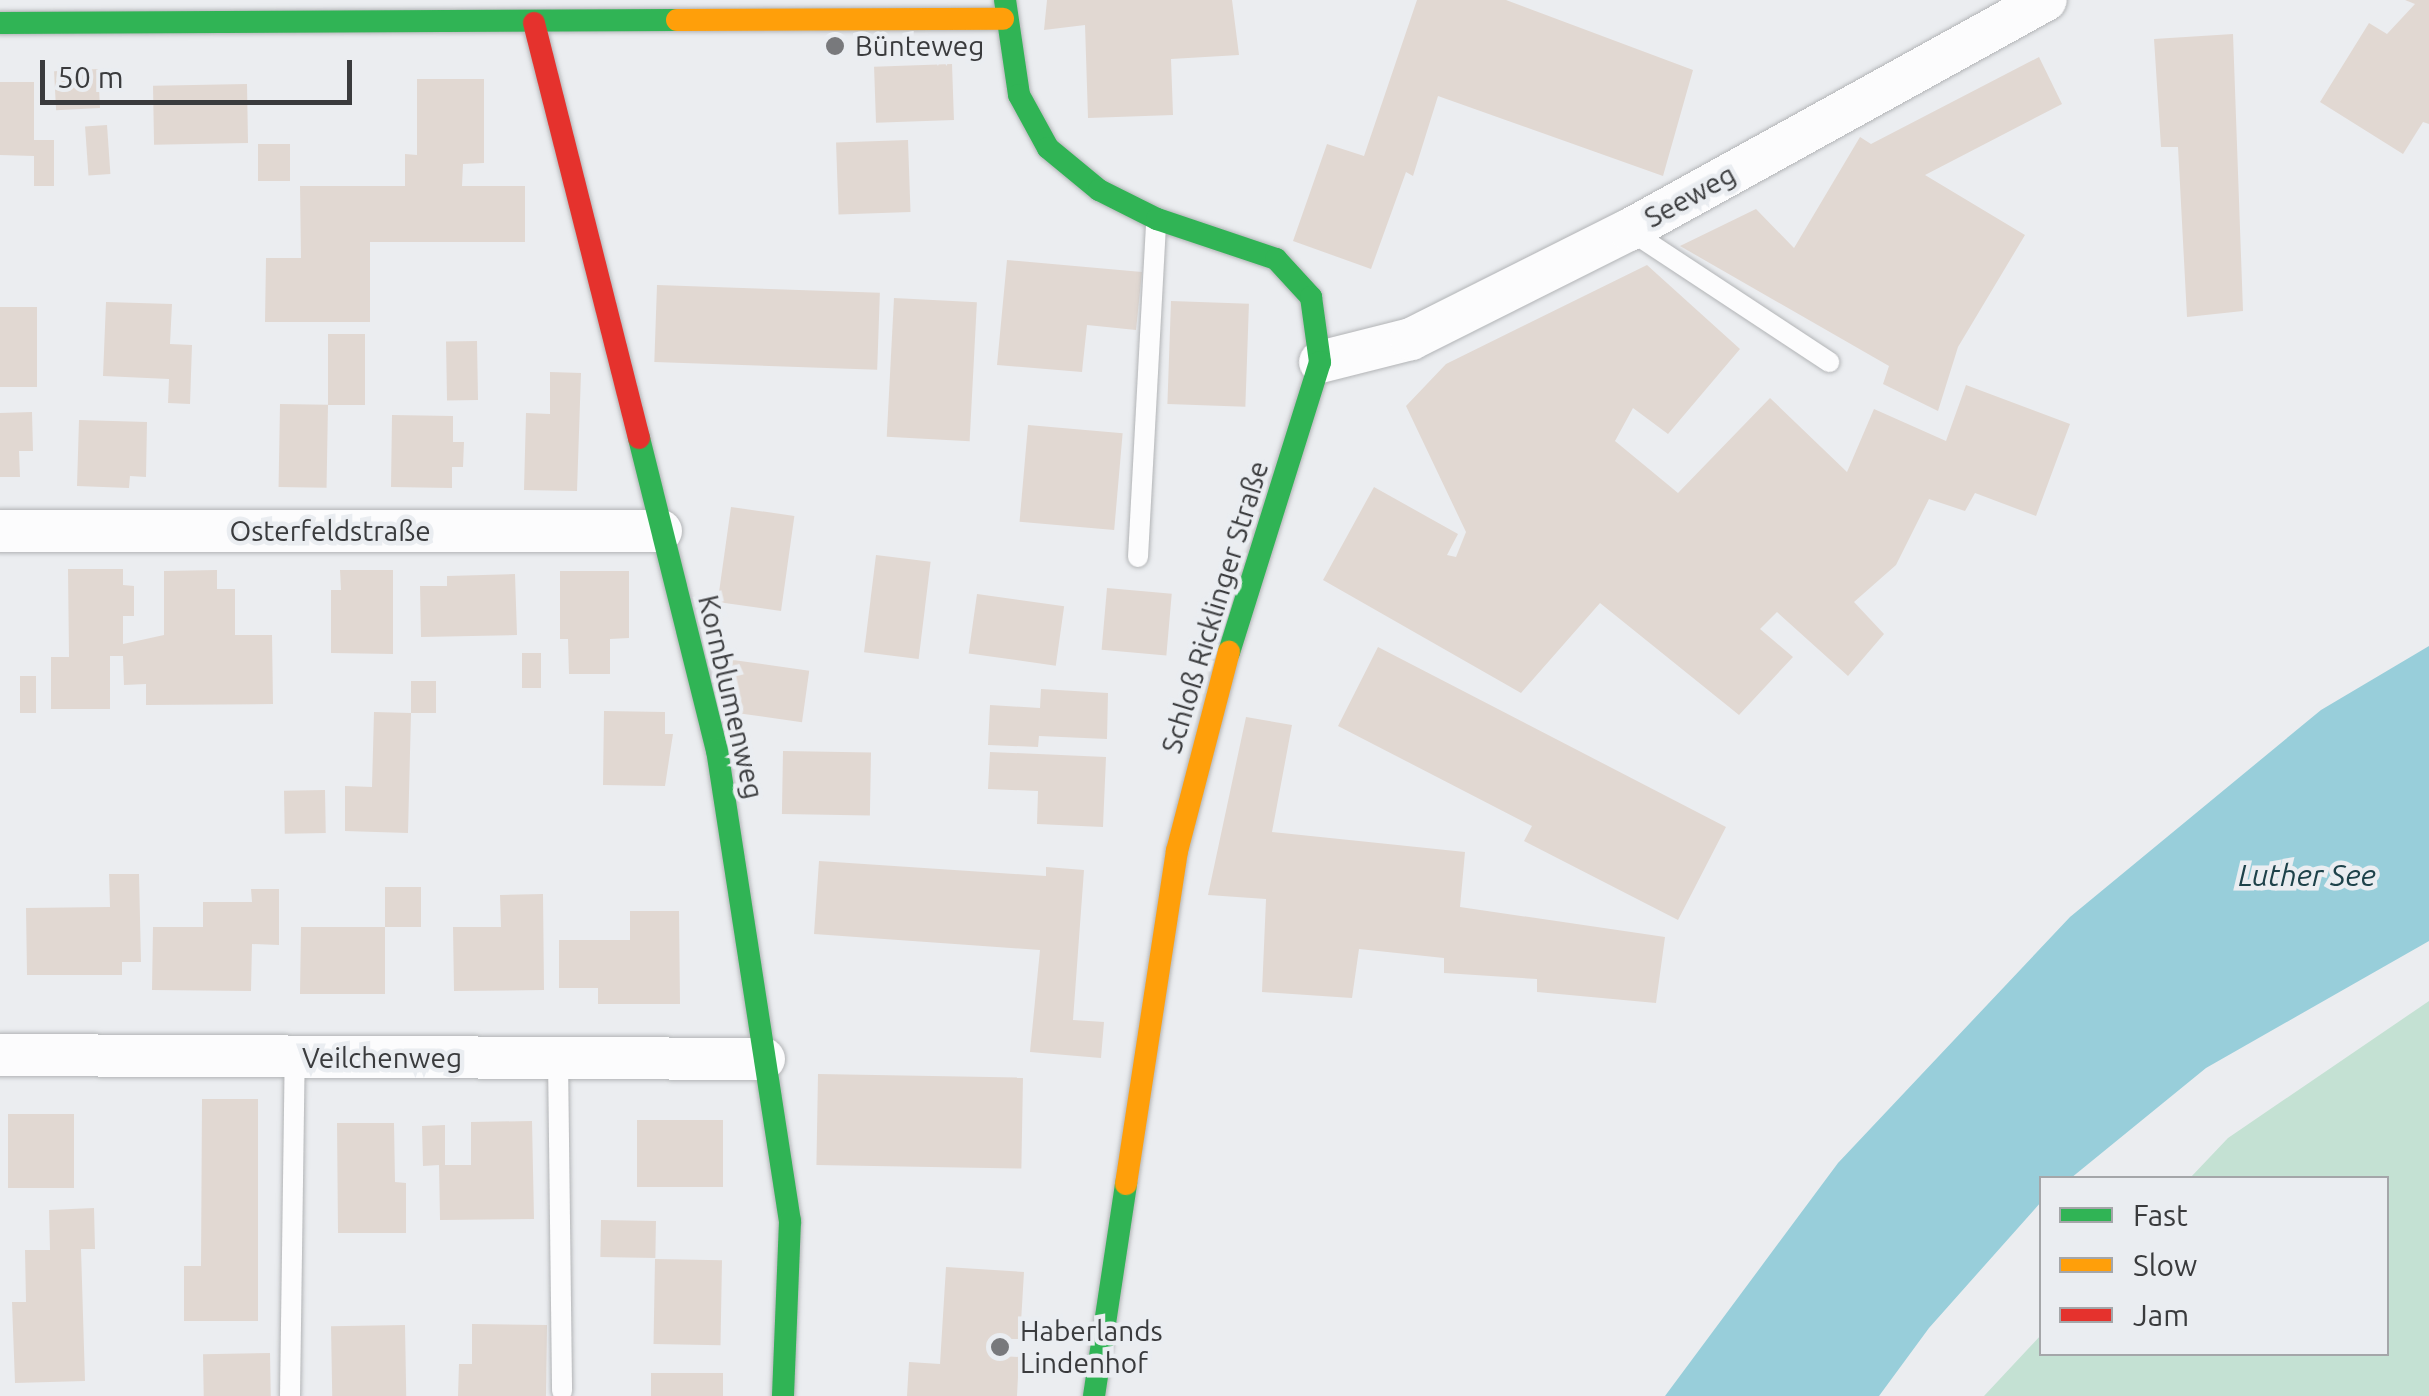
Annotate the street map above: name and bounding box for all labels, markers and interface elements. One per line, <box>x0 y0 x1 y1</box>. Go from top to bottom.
place label: Bünteweg <box>855 29 984 63</box>
marker: Bünteweg <box>824 35 846 57</box>
scale bar <box>45 40 358 102</box>
text: 50 m <box>57 60 124 94</box>
street label: Seeweg <box>1639 157 1741 235</box>
street label: Schloß Ricklinger Straße <box>1155 457 1275 757</box>
street label: Osterfeldstraße <box>229 514 431 548</box>
street label: Kornblumenweg <box>691 592 771 802</box>
water label: Luther See <box>2238 857 2376 893</box>
street label: Veilchenweg <box>302 1041 462 1075</box>
legend <box>2039 1176 2389 1356</box>
text: Fast <box>2133 1198 2188 1232</box>
text: Slow <box>2133 1248 2197 1282</box>
text: Jam <box>2133 1298 2189 1332</box>
place label: Haberlands Lindenhof <box>1020 1314 1163 1380</box>
marker: Haberlands Lindenhof <box>989 1336 1011 1358</box>

